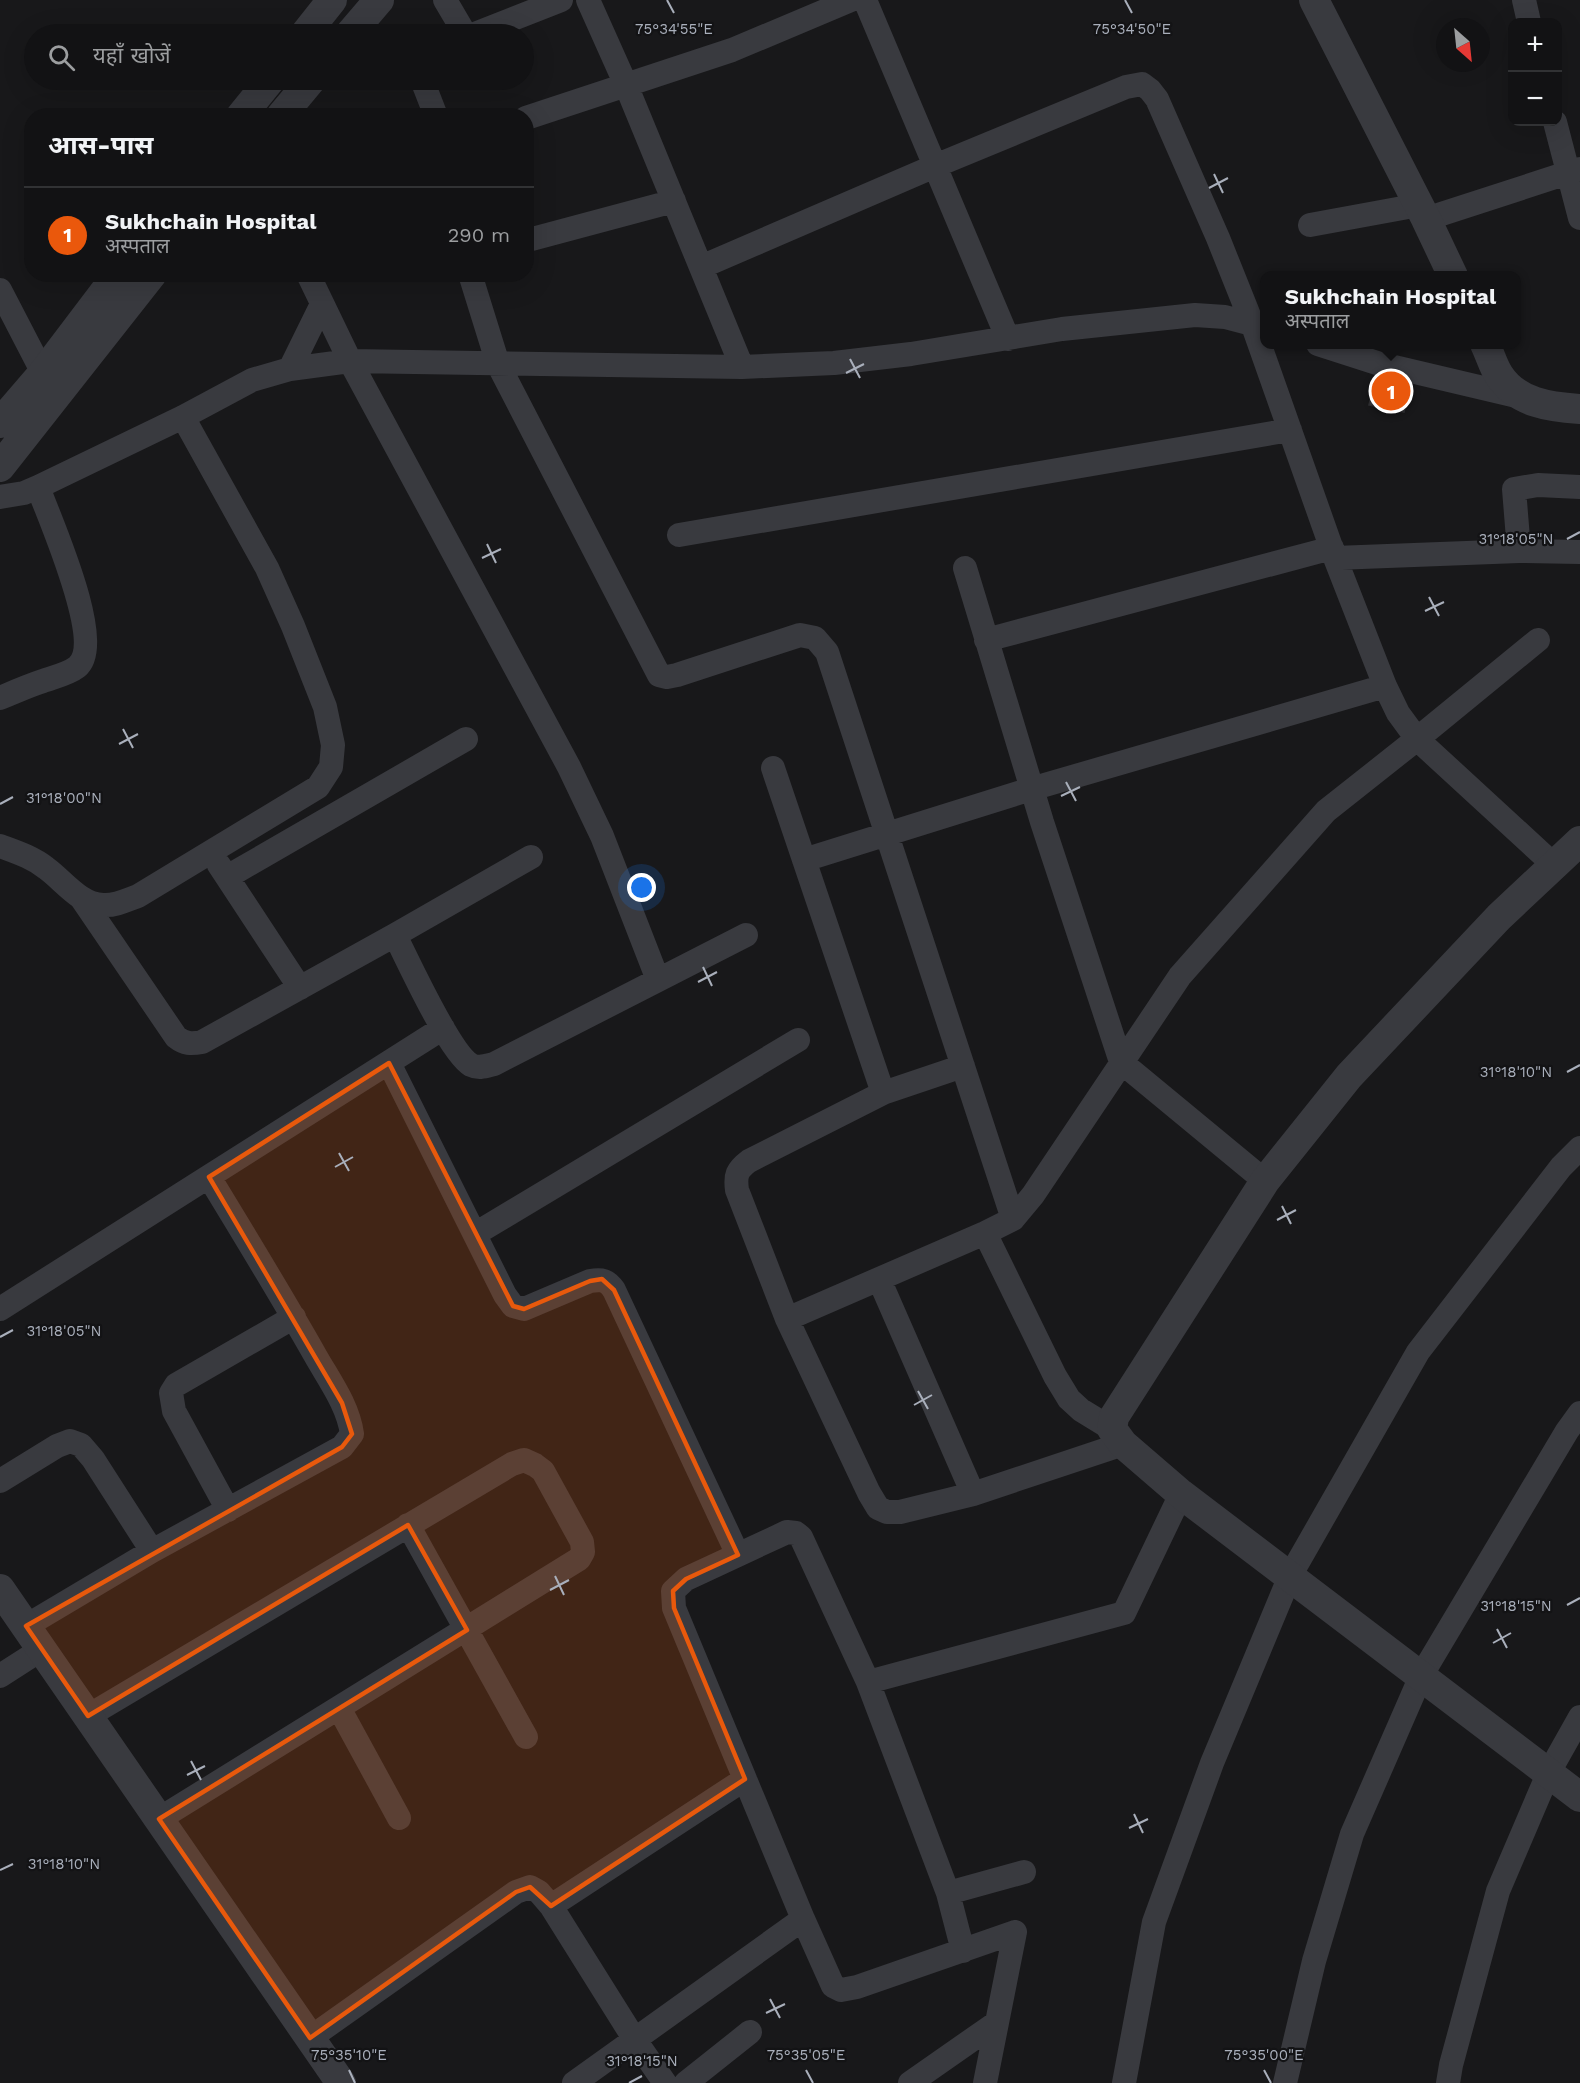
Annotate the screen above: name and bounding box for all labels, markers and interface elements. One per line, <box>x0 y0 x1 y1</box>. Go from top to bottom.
north arrow <box>1436 18 1490 72</box>
map controls <box>1508 18 1562 126</box>
button: + <box>1508 18 1562 72</box>
text: 75°34'55"E <box>635 20 713 38</box>
text: 75°34'50"E <box>1093 20 1171 38</box>
search box <box>24 24 534 90</box>
icon: search <box>45 41 78 74</box>
text: यहाँ खोजें <box>93 43 171 68</box>
button: − <box>1508 72 1562 126</box>
text: आस-पास <box>48 130 154 160</box>
text: Sukhchain Hospital <box>105 209 316 234</box>
text: 1 <box>63 223 72 247</box>
text: 290 m <box>448 223 510 247</box>
text: अस्पताल <box>105 234 170 258</box>
popup <box>1260 271 1521 349</box>
text: Sukhchain Hospital <box>1285 284 1496 309</box>
text: अस्पताल <box>1285 309 1349 333</box>
pin: 1 <box>1372 368 1410 414</box>
text: 31°18'05"N <box>1478 530 1554 548</box>
text: 31°18'00"N <box>26 789 102 807</box>
your location <box>627 873 656 902</box>
text: 31°18'10"N <box>1480 1063 1552 1081</box>
text: 31°18'05"N <box>26 1322 102 1340</box>
text: 31°18'15"N <box>1480 1597 1552 1615</box>
text: 31°18'10"N <box>28 1855 100 1873</box>
text: 75°35'10"E <box>311 2046 387 2064</box>
text: 75°35'05"E <box>767 2046 845 2064</box>
text: 75°35'00"E <box>1224 2046 1304 2064</box>
text: 31°18'15"N <box>606 2052 678 2070</box>

